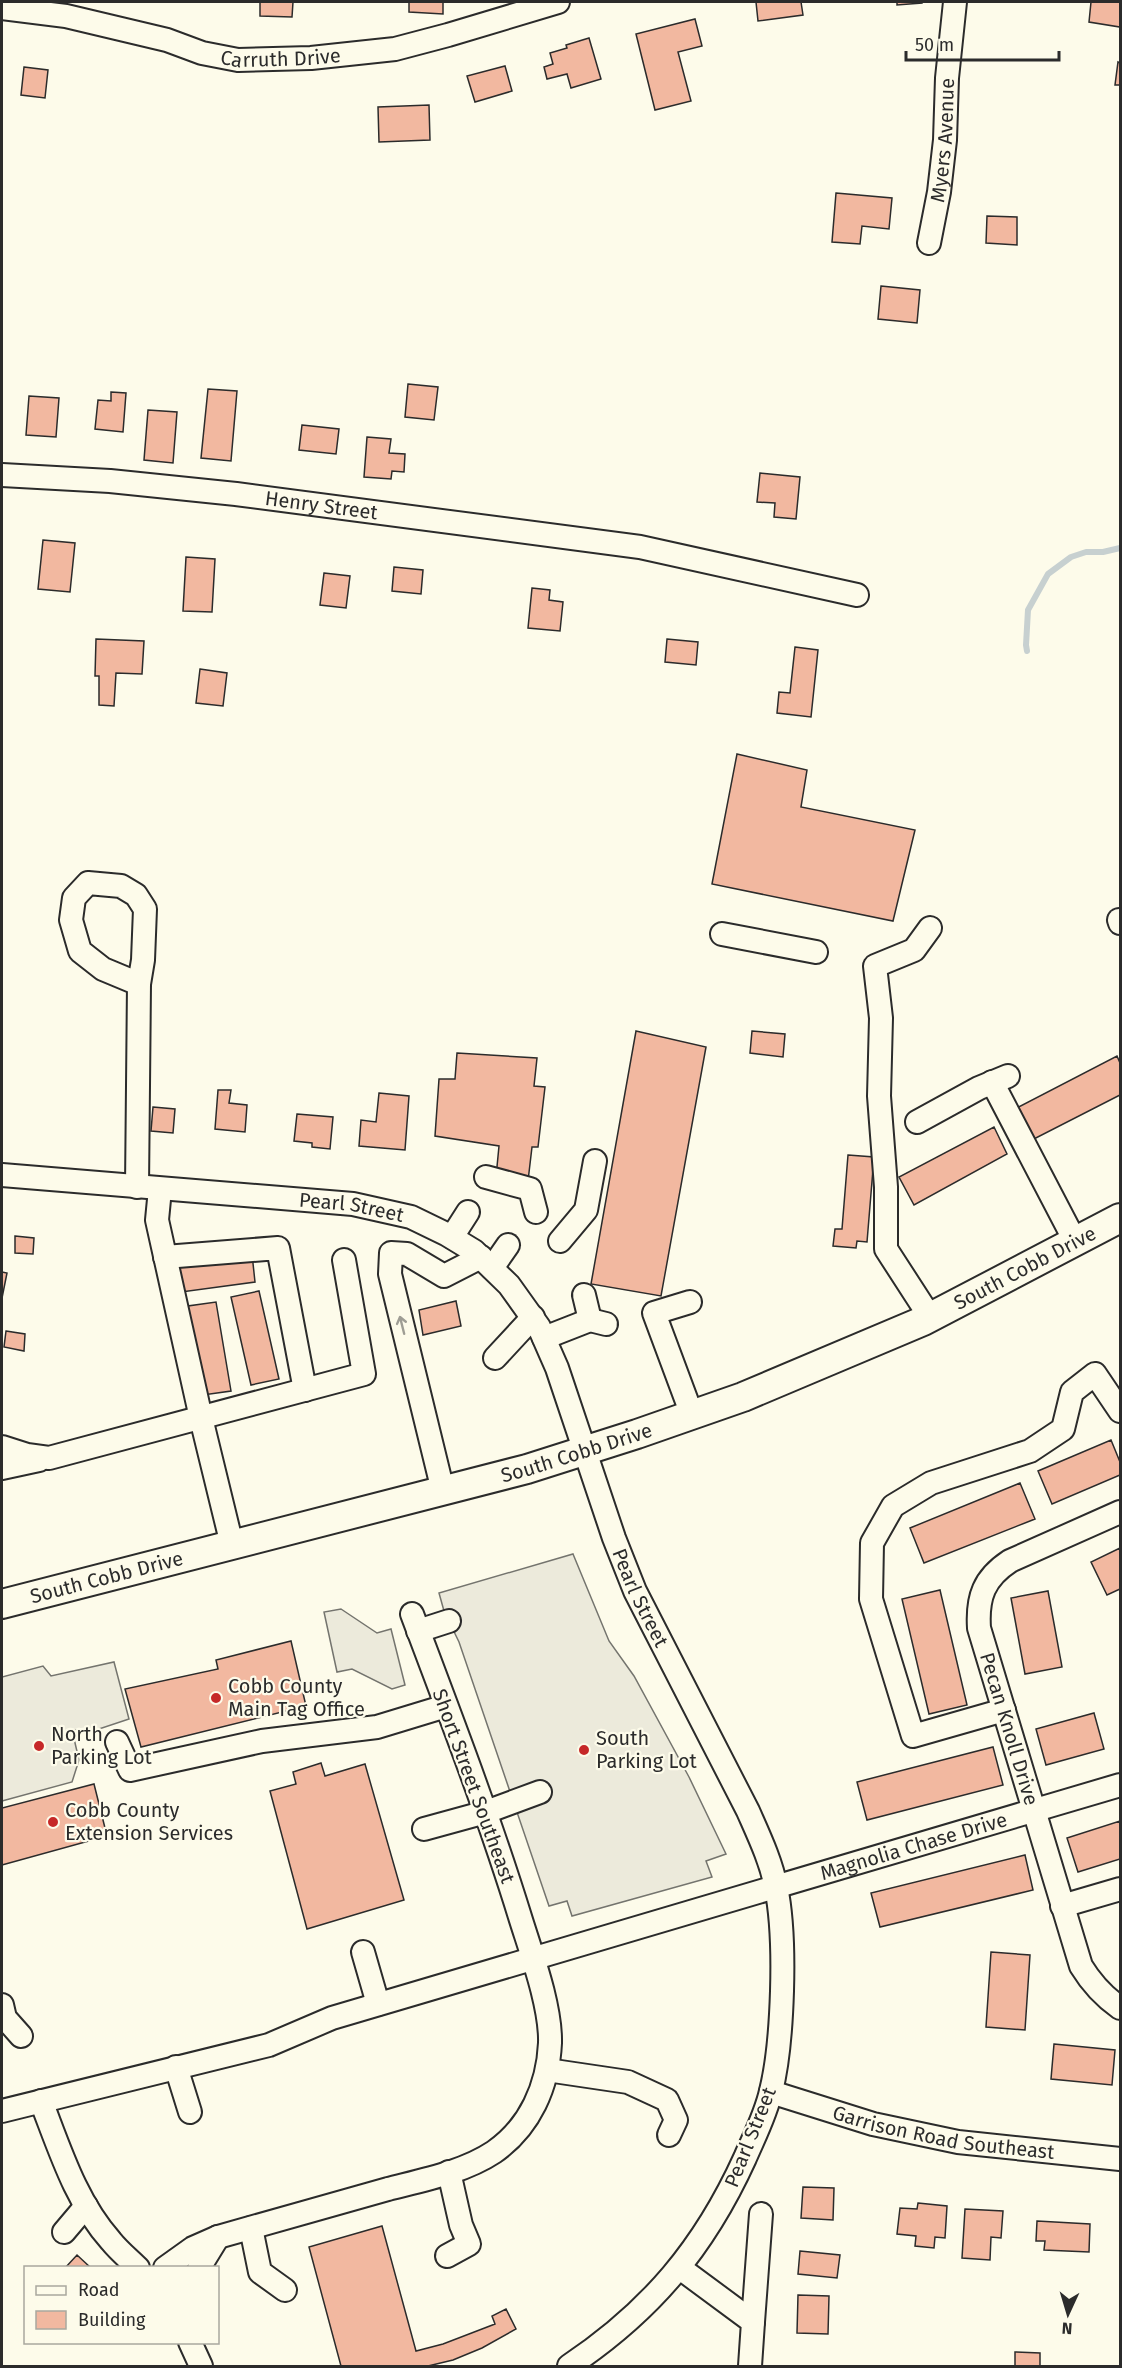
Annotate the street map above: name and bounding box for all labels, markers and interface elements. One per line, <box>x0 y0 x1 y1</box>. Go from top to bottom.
scale bar <box>906 24 1059 62</box>
text: 50 m <box>915 34 954 56</box>
street label: Carruth Drive <box>219 43 342 73</box>
street label: Myers Avenue <box>925 78 959 204</box>
street label: Henry Street <box>264 486 380 525</box>
street label: Pearl Street <box>298 1188 407 1227</box>
street label: South Cobb Drive <box>950 1221 1100 1315</box>
one-way arrow <box>396 1316 408 1335</box>
street label: South Cobb Drive <box>498 1418 655 1487</box>
street label: Pearl Street <box>607 1545 674 1652</box>
street label: South Cobb Drive <box>28 1546 186 1608</box>
street label: Pecan Knoll Drive <box>975 1649 1044 1808</box>
place label: Cobb County Main Tag Office <box>228 1674 365 1721</box>
street label: Short Street Southeast <box>428 1685 521 1887</box>
marker: Cobb County Main Tag Office <box>209 1691 223 1705</box>
place label: North Parking Lot <box>51 1722 153 1769</box>
place label: South Parking Lot <box>596 1726 698 1773</box>
marker: North Parking Lot <box>32 1739 46 1753</box>
marker: South Parking Lot <box>577 1743 591 1757</box>
place label: Cobb County Extension Services <box>65 1798 233 1845</box>
street label: Magnolia Chase Drive <box>817 1807 1010 1885</box>
marker: Cobb County Extension Services <box>46 1815 60 1829</box>
street label: Pearl Street <box>719 2083 781 2191</box>
street label: Garrison Road Southeast <box>830 2100 1056 2164</box>
legend <box>24 2266 219 2344</box>
text: Road <box>78 2279 120 2301</box>
north arrow <box>1038 2284 1098 2344</box>
text: Building <box>78 2309 146 2331</box>
text: N <box>1061 2319 1073 2338</box>

